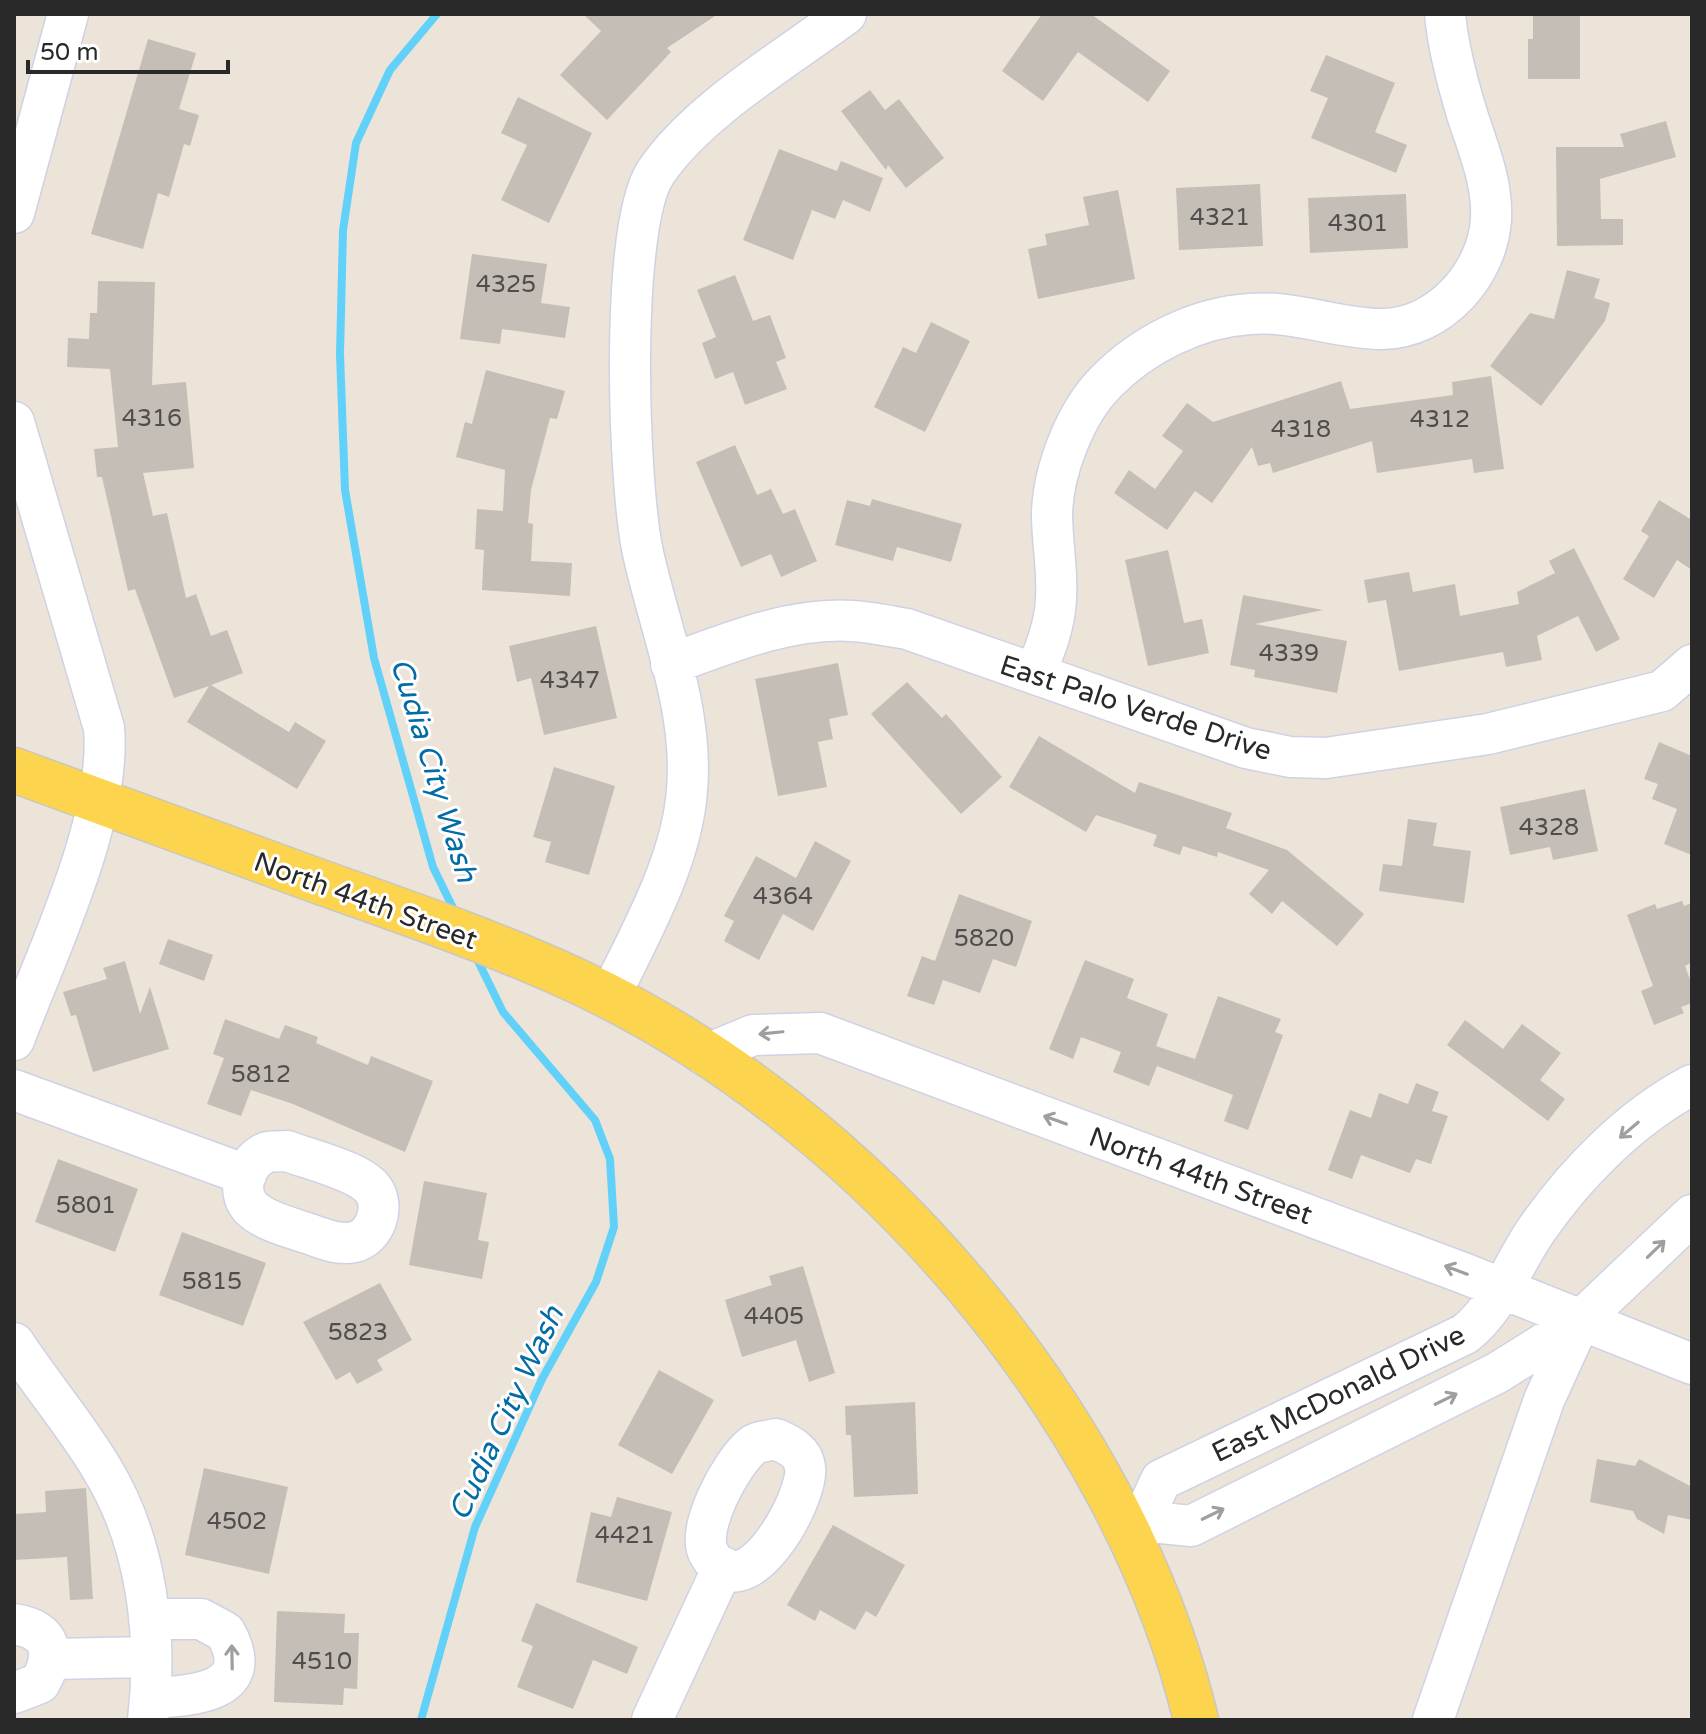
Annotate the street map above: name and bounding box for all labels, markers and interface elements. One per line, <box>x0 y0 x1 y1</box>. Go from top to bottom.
scale bar <box>28 24 228 74</box>
text: 50 m <box>40 38 98 67</box>
house number: 4321 <box>1190 203 1250 232</box>
house number: 4301 <box>1328 209 1388 238</box>
house number: 4325 <box>476 270 536 299</box>
house number: 4316 <box>122 404 182 433</box>
house number: 4312 <box>1410 405 1470 434</box>
house number: 4318 <box>1271 415 1331 444</box>
house number: 4339 <box>1259 639 1319 668</box>
street label: East Palo Verde Drive <box>996 648 1276 768</box>
water label: Cudia City Wash <box>382 654 485 887</box>
house number: 4347 <box>540 666 600 695</box>
house number: 4328 <box>1519 813 1579 842</box>
street label: North 44th Street <box>249 845 482 957</box>
house number: 4364 <box>753 882 813 911</box>
house number: 5820 <box>954 924 1014 953</box>
one-way arrow <box>758 1025 785 1040</box>
house number: 5812 <box>231 1060 291 1089</box>
one-way arrow <box>1043 1112 1068 1126</box>
street label: North 44th Street <box>1084 1120 1317 1232</box>
one-way arrow <box>1619 1121 1640 1139</box>
house number: 5801 <box>56 1191 116 1220</box>
one-way arrow <box>1646 1240 1666 1259</box>
one-way arrow <box>1444 1262 1469 1276</box>
house number: 5815 <box>182 1267 242 1296</box>
water label: Cudia City Wash <box>441 1300 573 1526</box>
house number: 4405 <box>744 1302 804 1331</box>
house number: 5823 <box>328 1318 388 1347</box>
street label: East McDonald Drive <box>1206 1318 1471 1470</box>
one-way arrow <box>1434 1390 1457 1405</box>
one-way arrow <box>1201 1506 1225 1522</box>
house number: 4502 <box>207 1507 267 1536</box>
house number: 4421 <box>595 1521 655 1550</box>
one-way arrow <box>224 1644 239 1670</box>
house number: 4510 <box>292 1647 352 1676</box>

